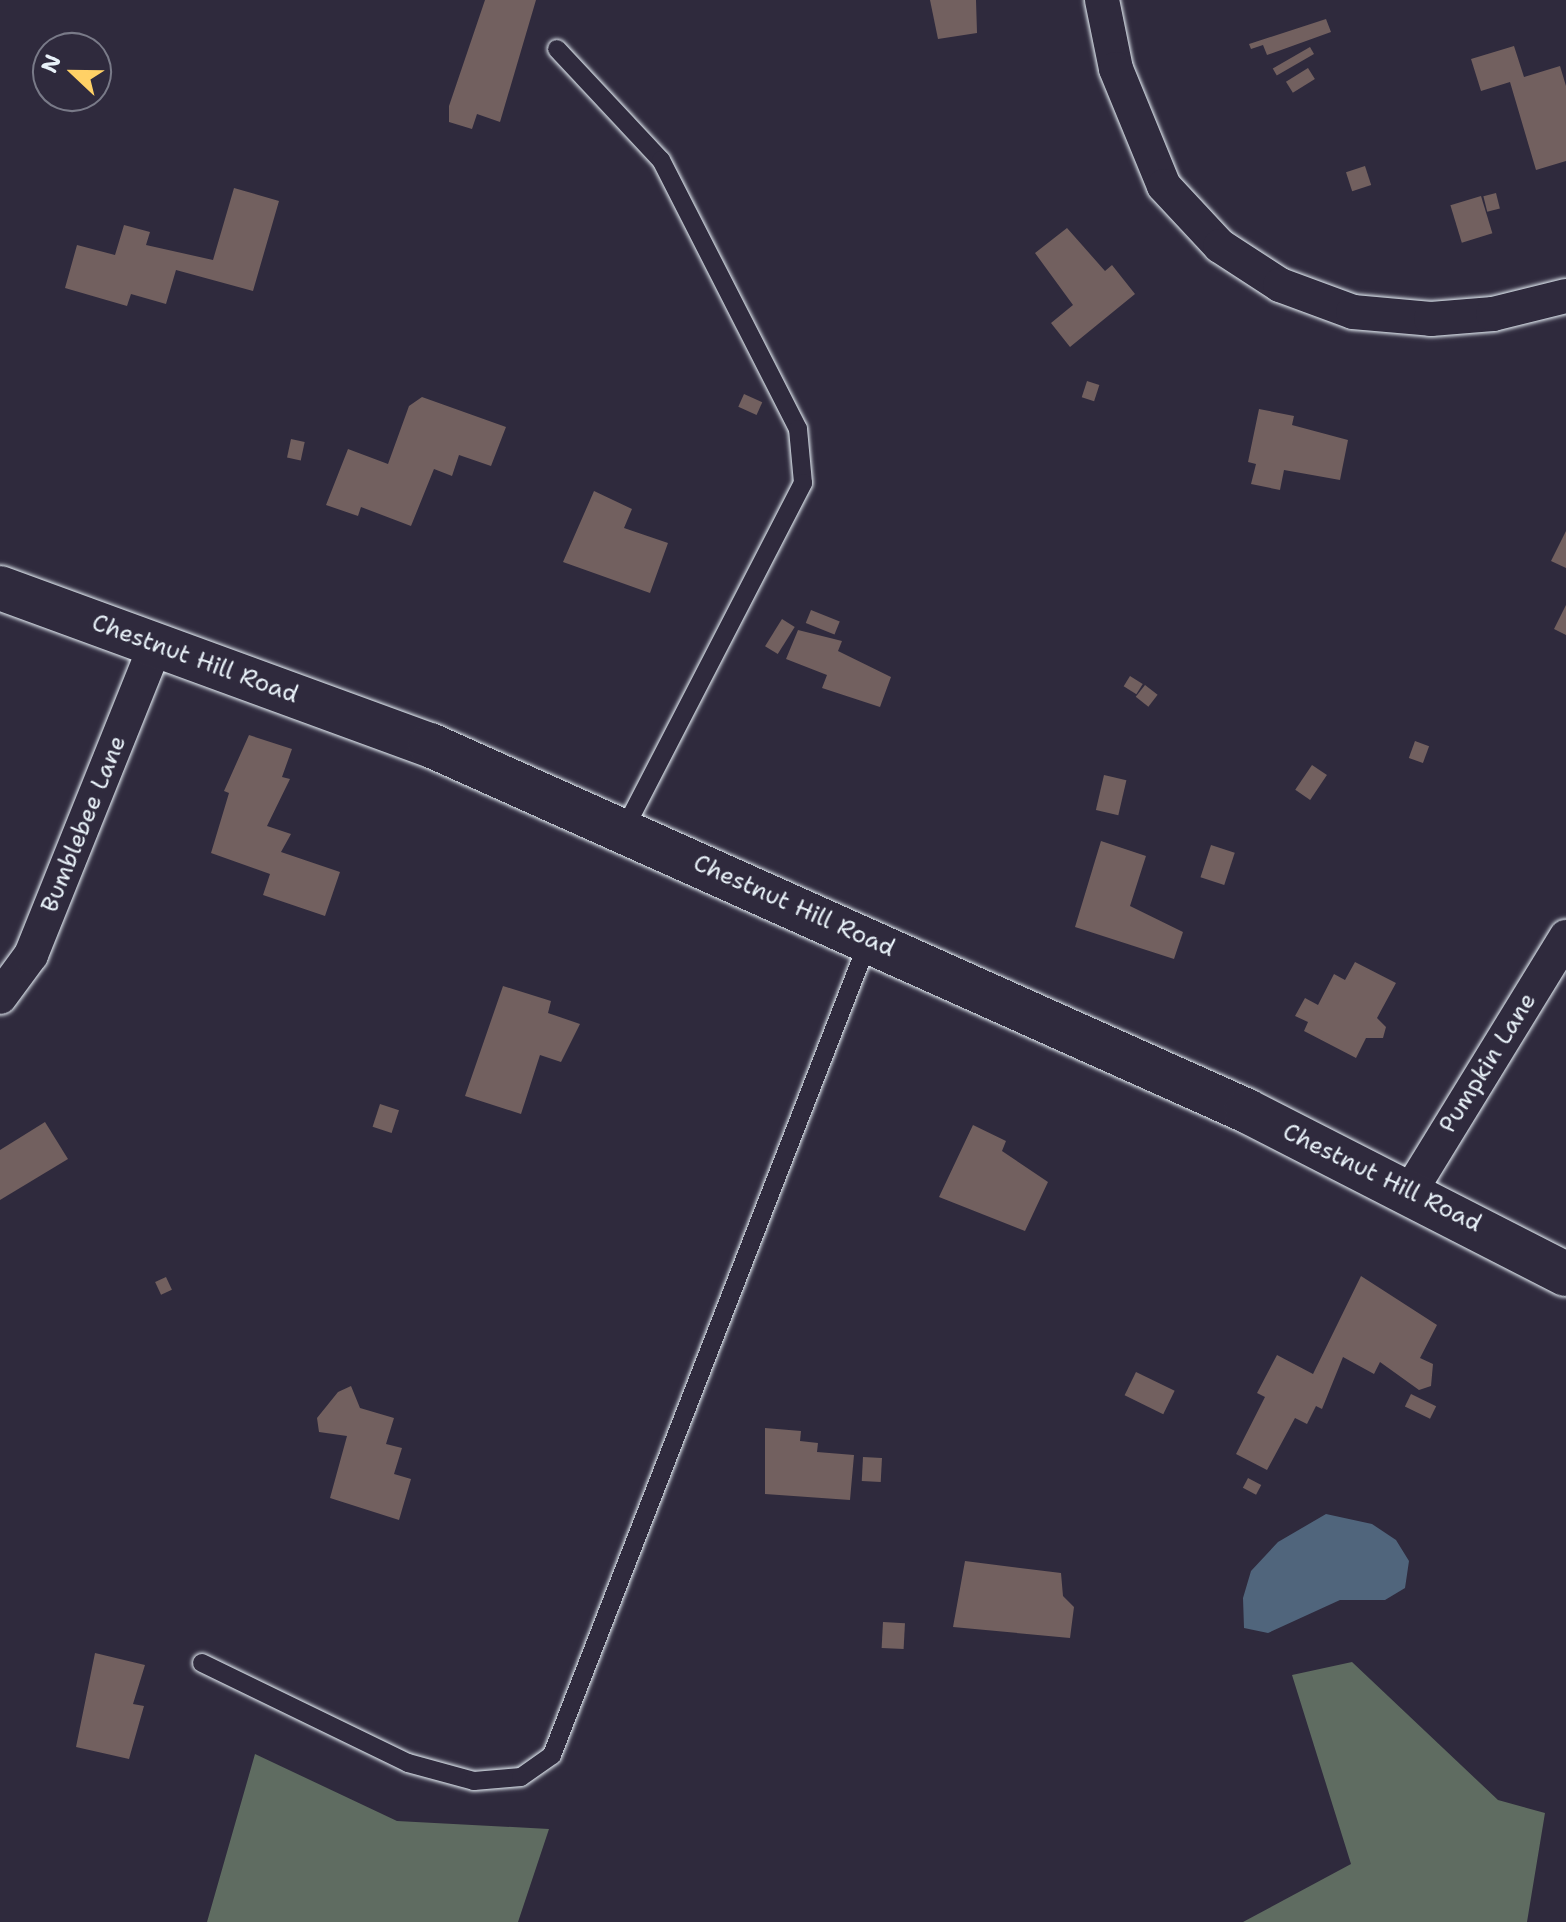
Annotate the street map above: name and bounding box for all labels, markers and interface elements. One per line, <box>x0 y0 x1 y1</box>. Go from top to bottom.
north arrow <box>32 32 112 112</box>
text: N <box>34 50 68 77</box>
street label: Chestnut Hill Road <box>88 608 302 710</box>
street label: Bumblebee Lane <box>35 731 133 917</box>
street label: Chestnut Hill Road <box>689 849 899 963</box>
street label: Pumpkin Lane <box>1433 988 1543 1138</box>
street label: Chestnut Hill Road <box>1278 1117 1486 1239</box>

